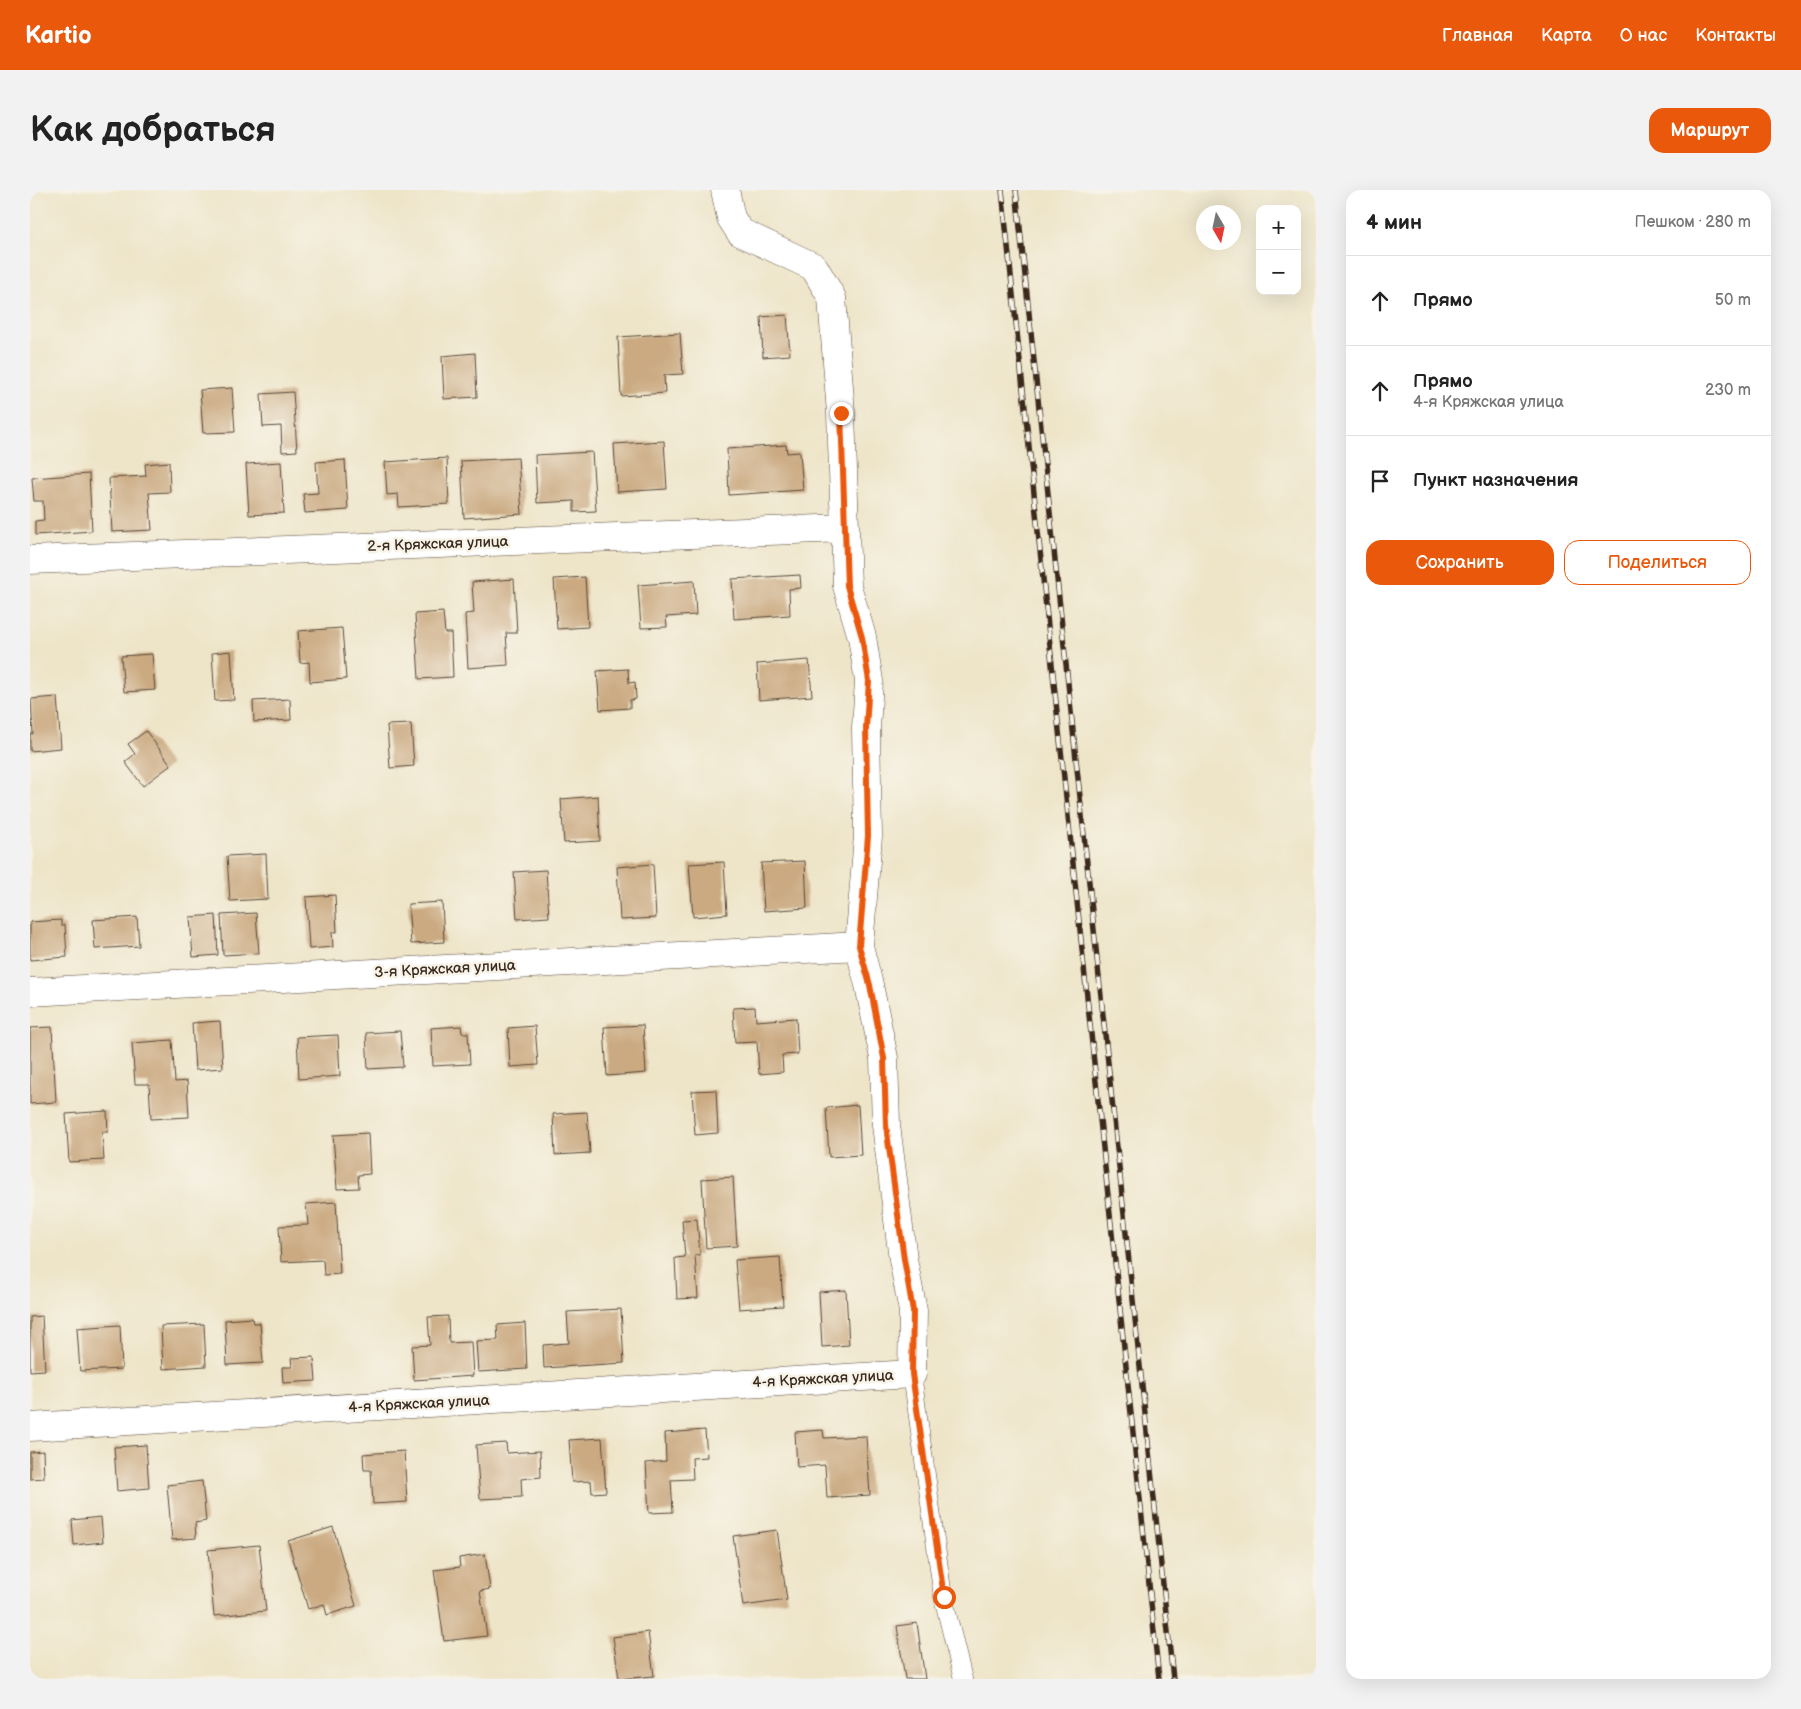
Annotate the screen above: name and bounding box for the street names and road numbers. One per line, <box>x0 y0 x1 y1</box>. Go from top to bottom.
street label: 2-я Кряжская улица <box>367 532 509 556</box>
street label: 3-я Кряжская улица <box>374 956 516 982</box>
street label: 4-я Кряжская улица <box>752 1366 894 1392</box>
street label: 4-я Кряжская улица <box>348 1391 490 1417</box>

